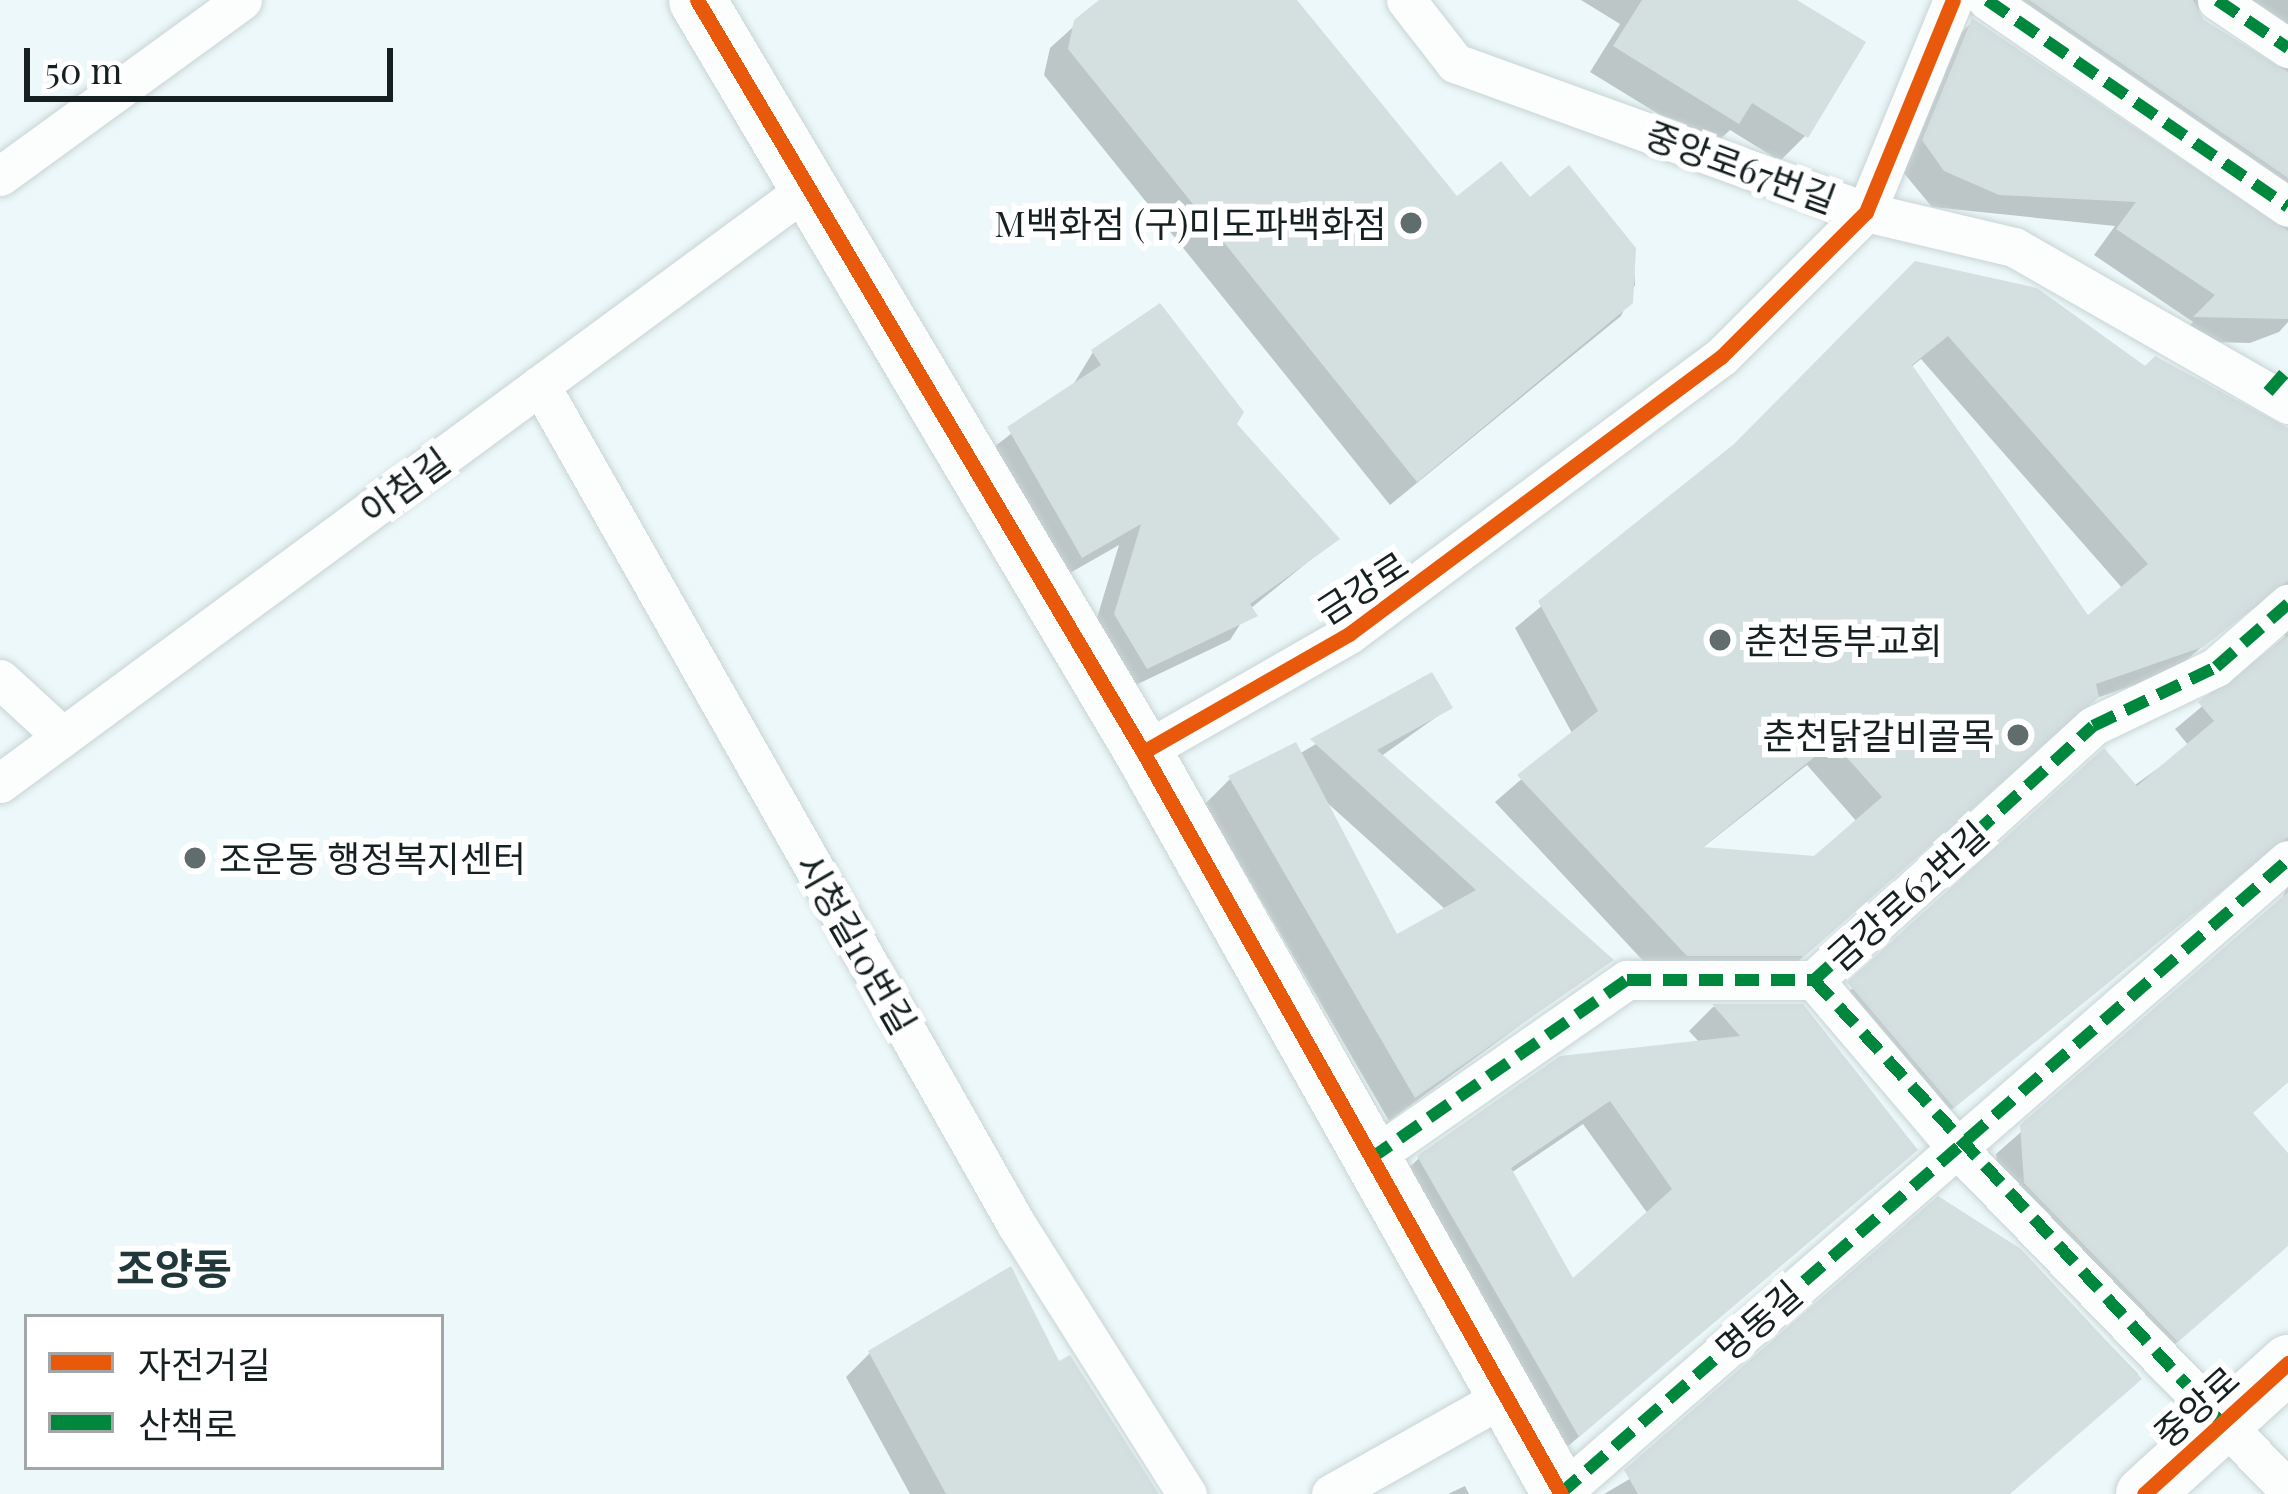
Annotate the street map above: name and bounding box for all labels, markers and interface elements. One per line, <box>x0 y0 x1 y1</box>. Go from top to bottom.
scale bar <box>30 24 399 98</box>
text: 50 m <box>45 45 122 93</box>
street label: 중앙로67번길 <box>1640 112 1842 220</box>
place label: M백화점 (구)미도파백화점 <box>994 201 1387 245</box>
marker: M백화점 (구)미도파백화점 <box>1398 210 1424 236</box>
street label: 아침길 <box>351 438 457 532</box>
street label: 금강로 <box>1309 542 1415 632</box>
place label: 춘천동부교회 <box>1744 618 1943 662</box>
marker: 춘천동부교회 <box>1707 627 1733 653</box>
place label: 춘천닭갈비골목 <box>1762 713 1994 757</box>
marker: 춘천닭갈비골목 <box>2005 722 2031 748</box>
street label: 금강로62번길 <box>1818 812 1996 978</box>
place label: 조운동 행정복지센터 <box>219 836 526 880</box>
marker: 조운동 행정복지센터 <box>182 845 208 871</box>
street label: 시청길10번길 <box>788 845 926 1041</box>
district label: 조양동 <box>116 1242 232 1292</box>
street label: 명동길 <box>1706 1271 1810 1369</box>
legend <box>24 1314 444 1470</box>
text: 자전거길 <box>138 1339 270 1387</box>
street label: 중앙로 <box>2145 1357 2247 1455</box>
text: 산책로 <box>138 1399 237 1447</box>

